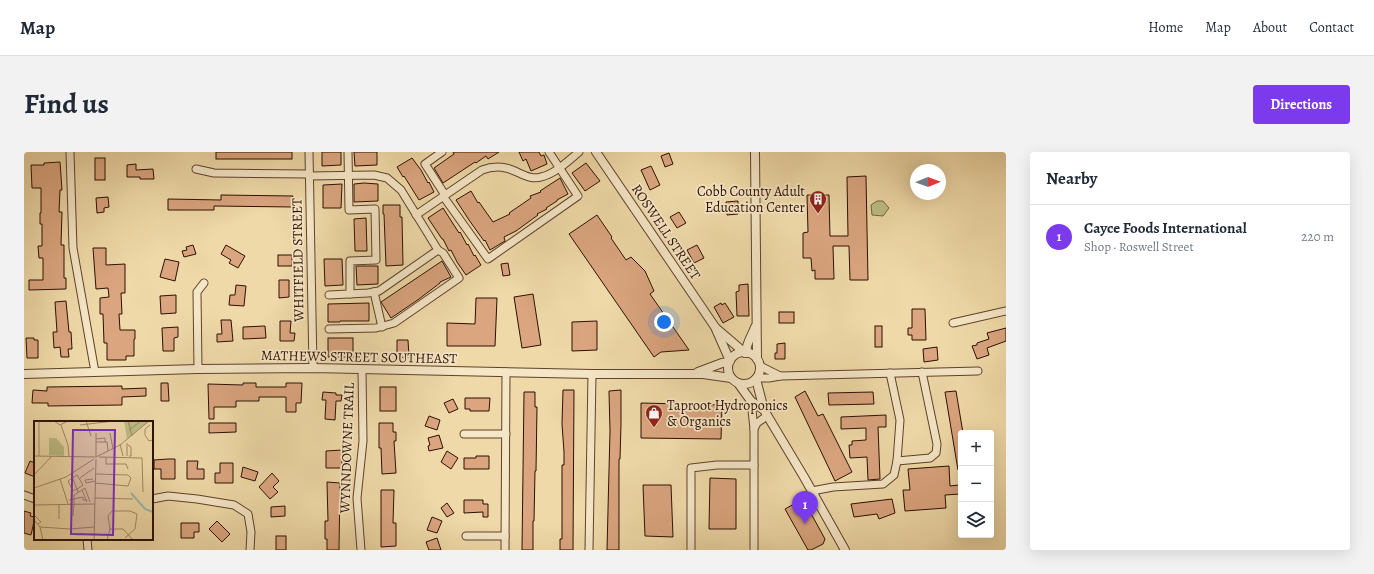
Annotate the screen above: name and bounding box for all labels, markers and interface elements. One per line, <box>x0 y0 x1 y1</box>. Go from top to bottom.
text: Map <box>20 15 55 41</box>
text: Home <box>1148 18 1183 37</box>
text: Map <box>1205 18 1231 37</box>
text: About <box>1253 18 1287 37</box>
text: Contact <box>1309 18 1354 37</box>
text: Find us <box>24 85 109 123</box>
button: Directions <box>1253 85 1350 124</box>
north arrow <box>910 164 946 200</box>
text: Nearby <box>1046 167 1097 190</box>
street label: ROSWELL STREET <box>627 181 705 284</box>
place label: Cobb County Adult Education Center <box>697 182 806 217</box>
building icon: Cobb County Adult Education Center <box>808 189 828 214</box>
street label: WHITFIELD STREET <box>287 198 309 323</box>
text: Cayce Foods International <box>1084 218 1247 238</box>
text: 1 <box>1057 228 1061 245</box>
text: 220 m <box>1301 228 1334 245</box>
text: Shop · Roswell Street <box>1084 238 1194 255</box>
your location <box>654 312 674 332</box>
street label: MATHEWS STREET SOUTHEAST <box>261 346 458 368</box>
street label: WYNNDOWNE TRAIL <box>335 381 359 515</box>
place label: Taproot Hydroponics & Organics <box>667 396 788 431</box>
shop icon: Taproot Hydroponics & Organics <box>644 403 664 428</box>
inset map <box>34 421 153 540</box>
map controls <box>958 430 994 538</box>
button: + <box>958 430 994 466</box>
button: − <box>958 466 994 502</box>
pin: 1 <box>792 491 818 524</box>
button: layers <box>958 502 994 538</box>

